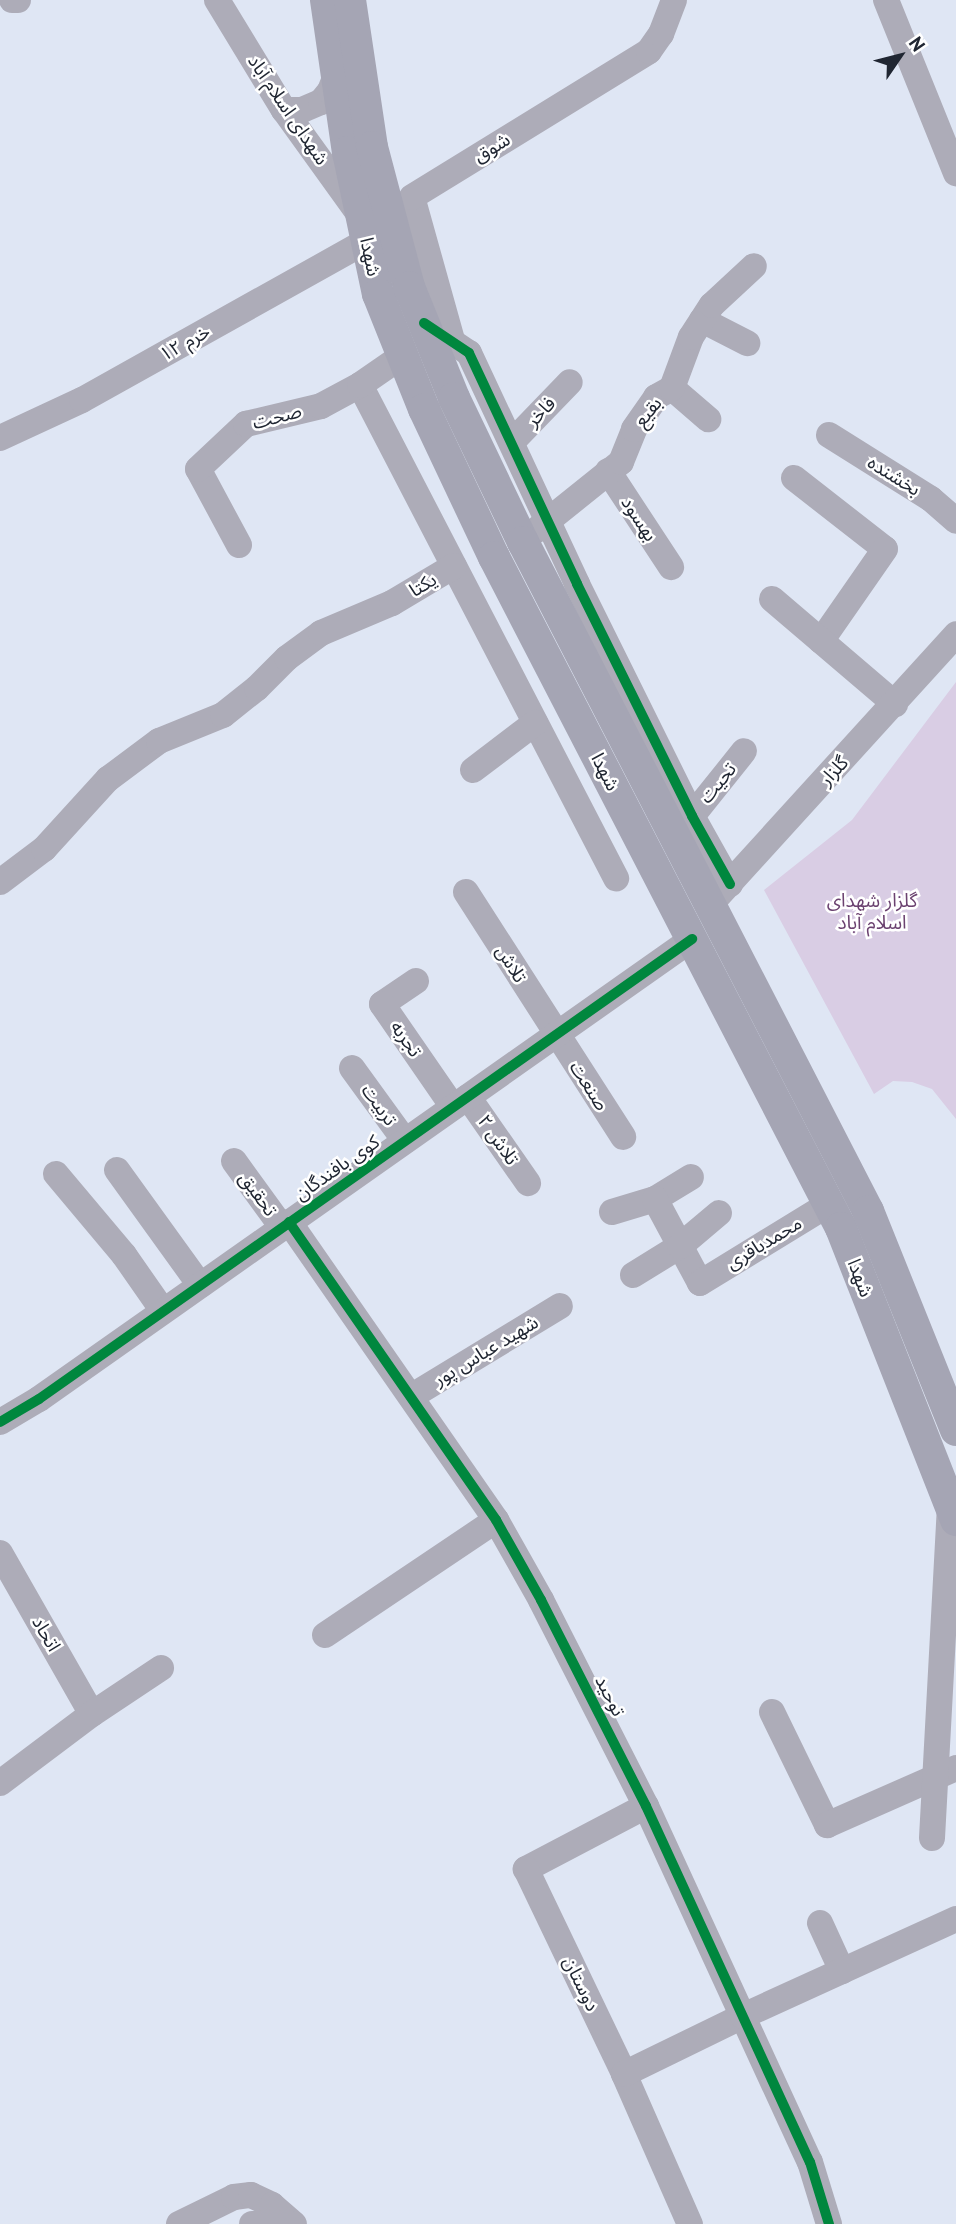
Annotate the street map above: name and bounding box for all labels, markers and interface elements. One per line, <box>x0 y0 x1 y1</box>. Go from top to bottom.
north arrow <box>865 21 935 91</box>
text: N <box>904 32 931 56</box>
street label: شهدای اسلام آباد <box>243 51 333 169</box>
street label: شوق <box>470 128 514 168</box>
street label: شهدا <box>355 235 385 279</box>
street label: خرم ۱۲ <box>156 320 214 366</box>
street label: فاخر <box>521 392 561 432</box>
street label: بقیع <box>629 393 667 431</box>
street label: صحت <box>250 400 304 434</box>
street label: بخشنده <box>863 451 925 501</box>
street label: بهسود <box>616 492 662 546</box>
street label: یکتا <box>405 568 441 602</box>
street label: شهدا <box>586 749 624 795</box>
street label: گلزار <box>815 751 853 791</box>
street label: تحیت <box>695 758 741 808</box>
park label: گلزار شهدای اسلام آباد <box>827 890 917 934</box>
street label: تلاش <box>491 941 531 987</box>
street label: تجربه <box>385 1016 427 1062</box>
street label: صنعت <box>565 1057 613 1115</box>
street label: تربیت <box>356 1080 402 1130</box>
street label: تلاش ۲ <box>473 1111 523 1169</box>
street label: کوی بافندگان <box>290 1130 384 1206</box>
street label: تحقیق <box>234 1167 282 1221</box>
street label: محمدباقری <box>722 1212 806 1274</box>
street label: شهدا <box>842 1256 878 1300</box>
street label: شهید عباس پور <box>430 1311 542 1391</box>
street label: اتحاد <box>27 1612 65 1656</box>
street label: توحید <box>590 1672 630 1720</box>
street label: دوستان <box>558 1953 604 2015</box>

